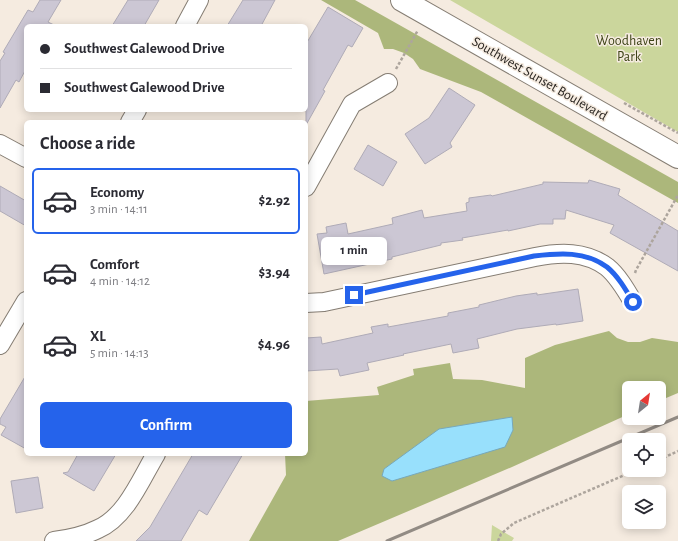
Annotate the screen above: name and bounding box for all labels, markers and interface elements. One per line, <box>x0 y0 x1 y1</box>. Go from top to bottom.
street label: Southwest Sunset Boulevard <box>469 34 610 123</box>
park label: Woodhaven Park <box>596 34 662 64</box>
text: Southwest Galewood Drive <box>64 41 225 56</box>
text: Southwest Galewood Drive <box>64 80 225 95</box>
text: Choose a ride <box>40 135 135 153</box>
icon: car <box>42 183 78 219</box>
text: Economy <box>90 185 144 200</box>
text: $2.92 <box>258 193 290 208</box>
text: 3 min · 14:11 <box>90 203 148 216</box>
callout: 1 min <box>321 237 387 265</box>
text: 1 min <box>340 244 368 257</box>
icon: car <box>42 255 78 291</box>
text: Comfort <box>90 257 139 272</box>
text: $3.94 <box>259 265 290 280</box>
text: 4 min · 14:12 <box>90 275 150 288</box>
route end <box>345 286 363 304</box>
route start <box>624 293 642 311</box>
icon: car <box>42 327 78 363</box>
text: XL <box>90 329 106 344</box>
text: $4.96 <box>258 337 290 352</box>
text: 5 min · 14:13 <box>90 347 149 360</box>
north arrow <box>622 381 666 425</box>
map controls <box>622 381 666 529</box>
button: Confirm <box>40 402 292 448</box>
button: locate <box>622 433 666 477</box>
button: layers <box>622 485 666 529</box>

